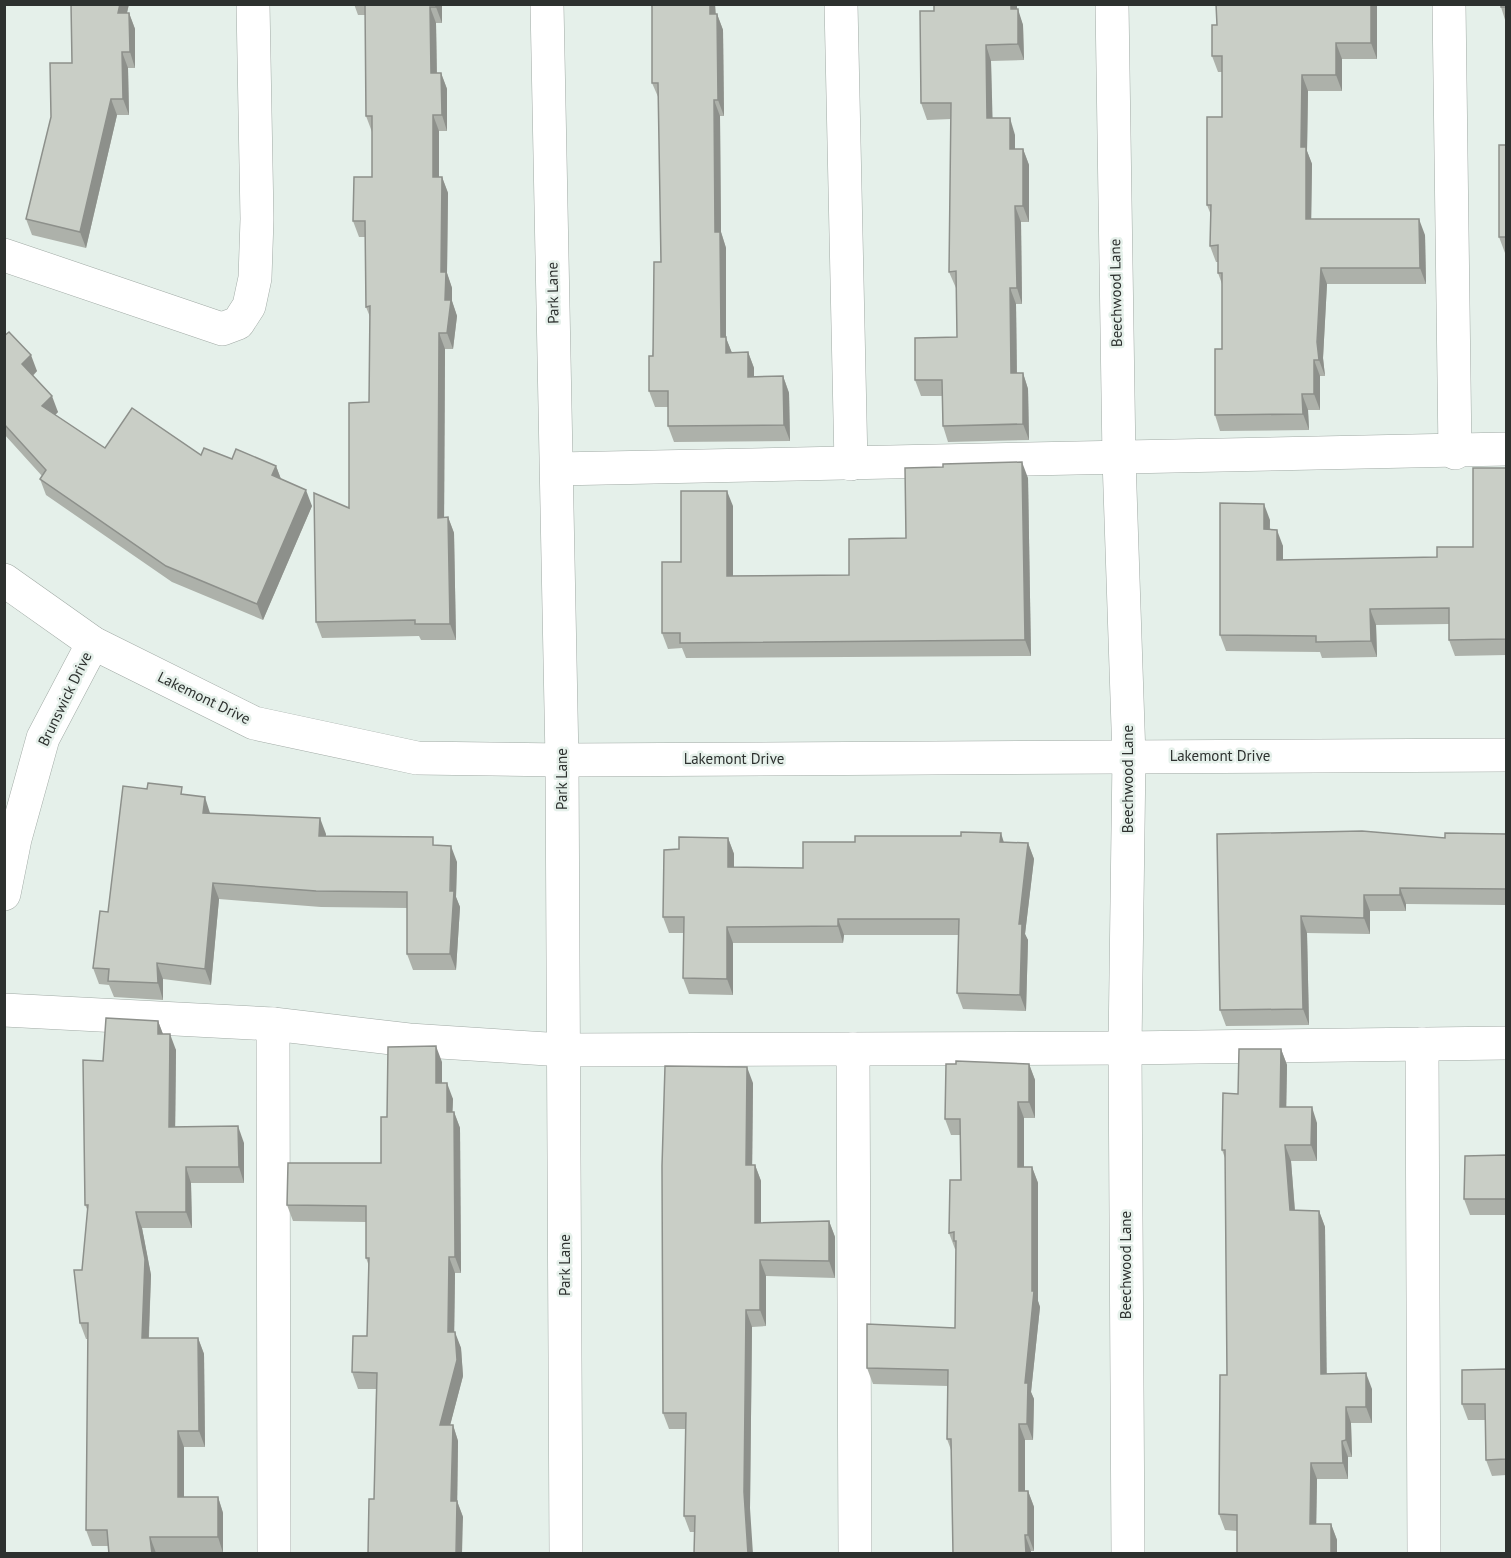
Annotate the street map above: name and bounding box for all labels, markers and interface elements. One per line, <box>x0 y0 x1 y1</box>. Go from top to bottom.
street label: Beechwood Lane <box>1105 239 1126 347</box>
street label: Park Lane <box>542 262 563 324</box>
street label: Brunswick Drive <box>34 648 96 749</box>
street label: Lakemont Drive <box>155 667 254 728</box>
street label: Beechwood Lane <box>1118 725 1137 833</box>
street label: Lakemont Drive <box>1170 746 1270 765</box>
street label: Park Lane <box>552 748 571 810</box>
street label: Lakemont Drive <box>684 749 784 768</box>
street label: Beechwood Lane <box>1116 1211 1135 1319</box>
street label: Park Lane <box>555 1234 574 1296</box>

